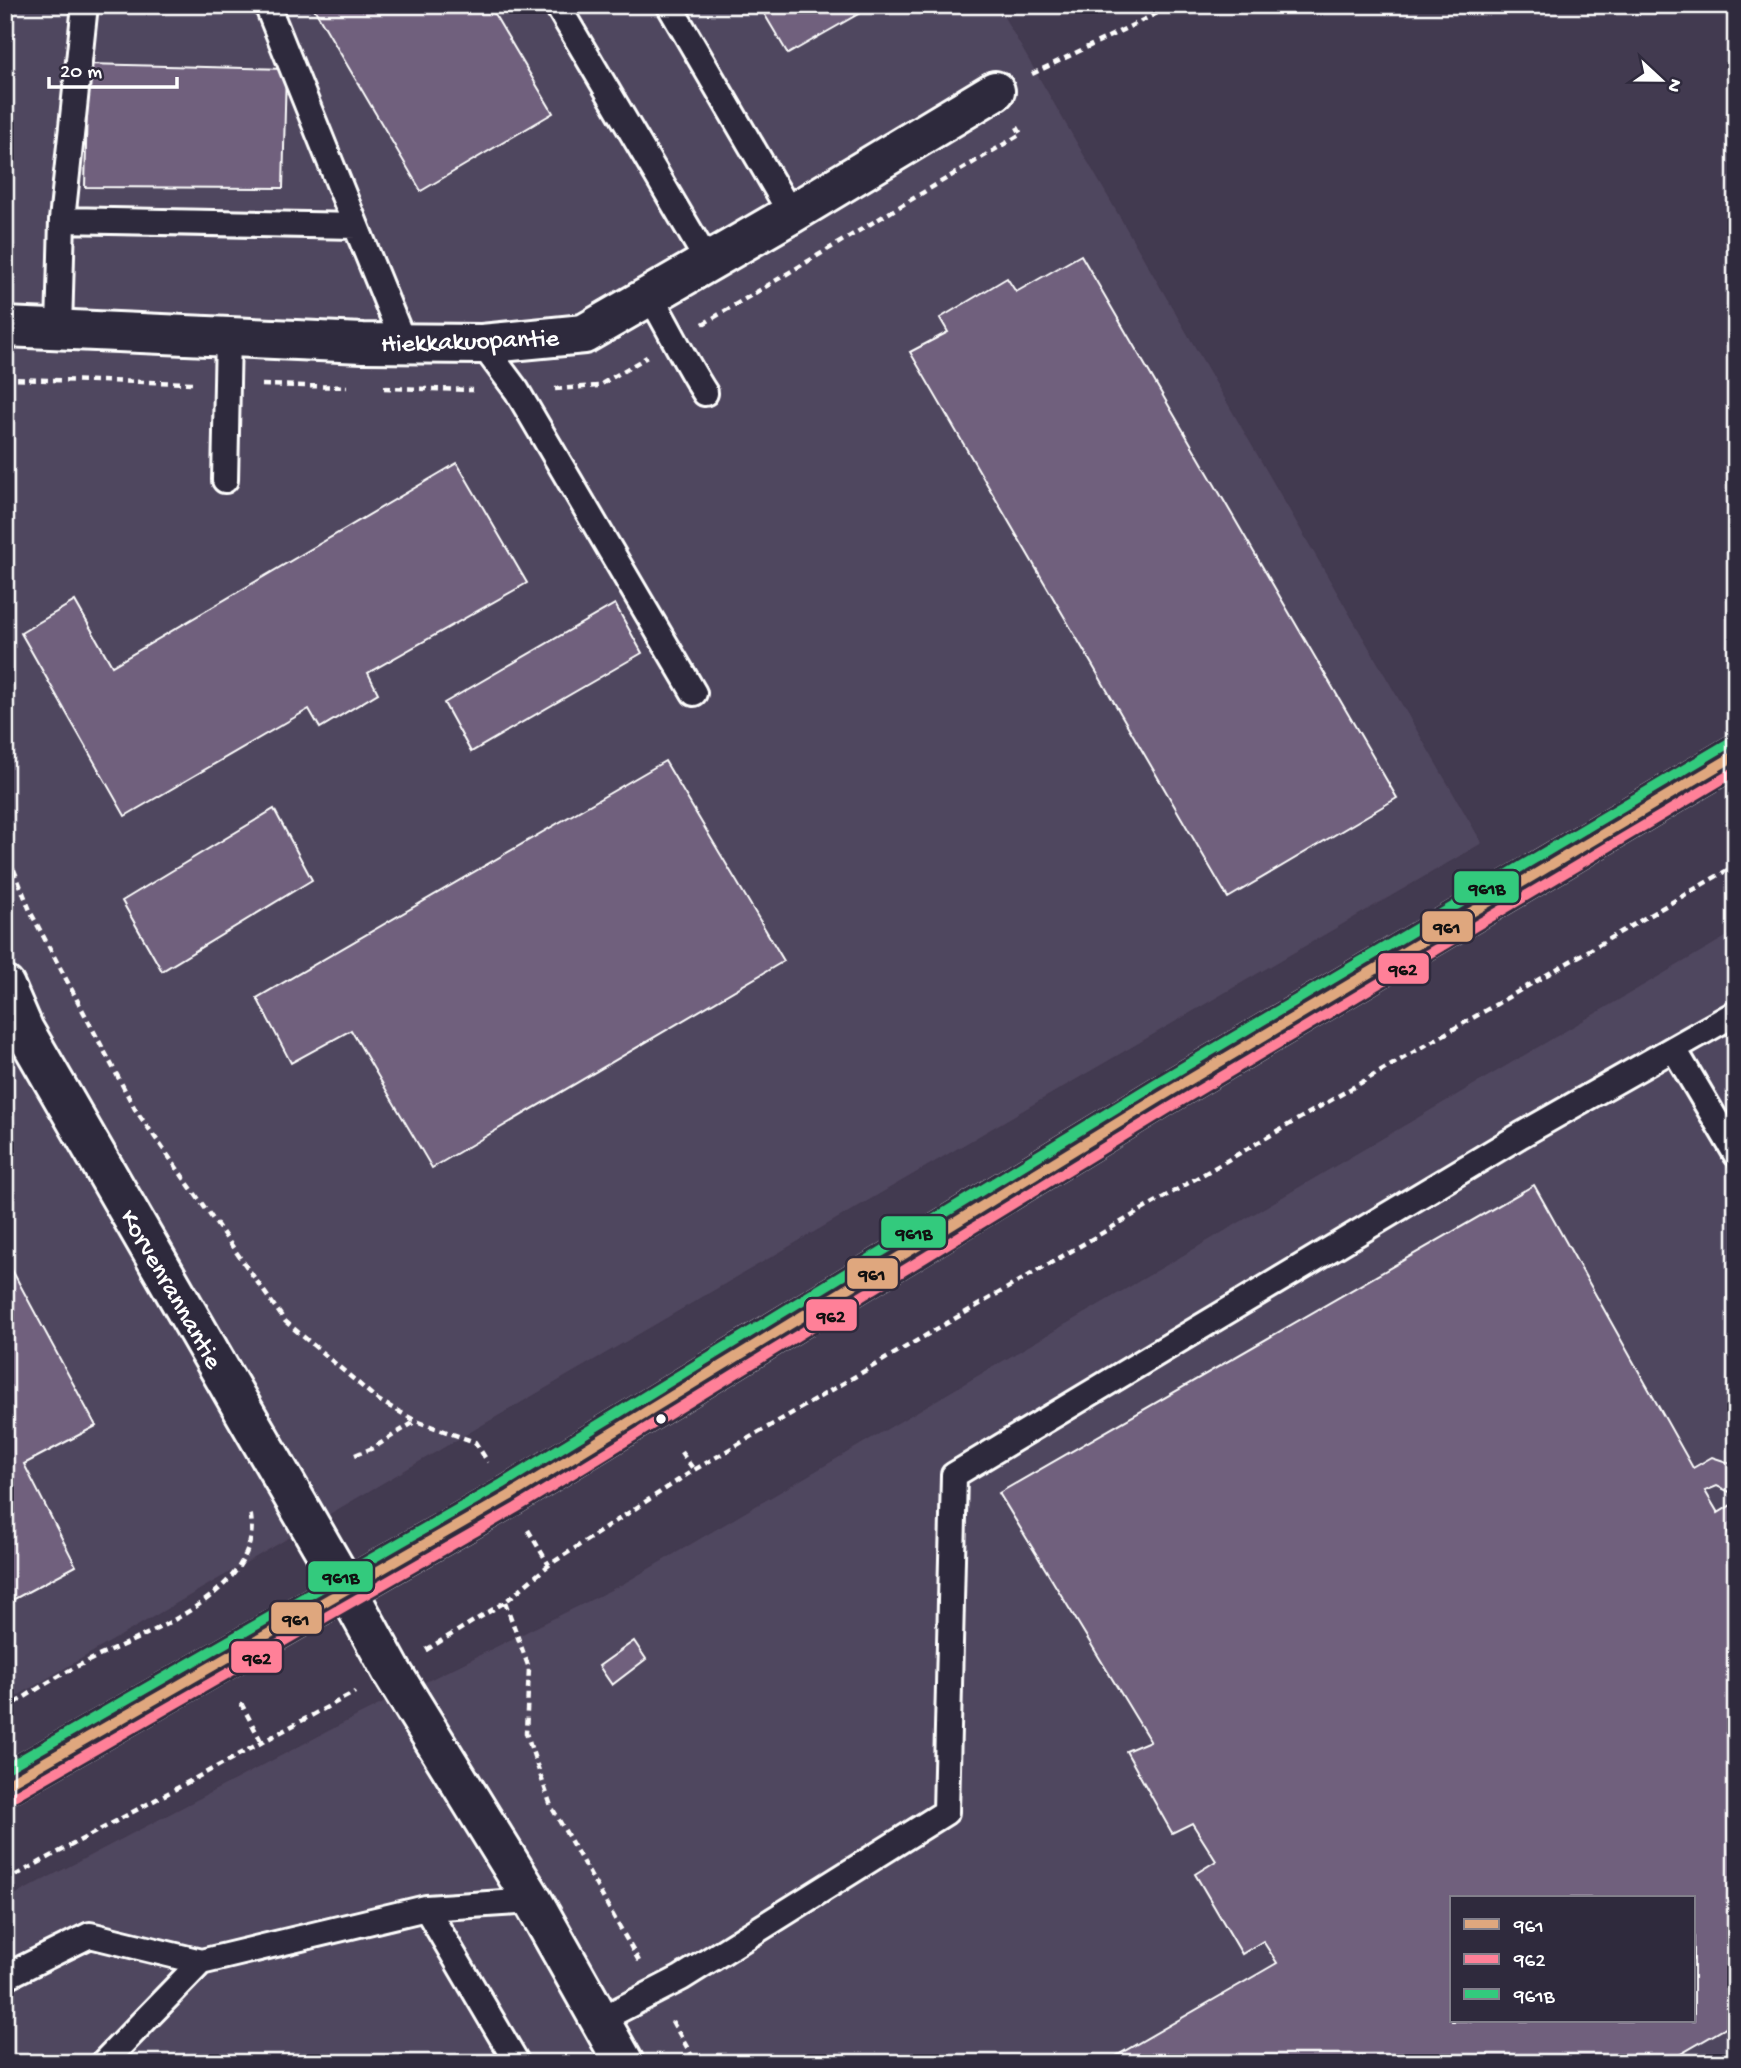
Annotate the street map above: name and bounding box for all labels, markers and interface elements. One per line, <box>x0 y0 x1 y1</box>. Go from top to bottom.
scale bar <box>49 46 177 90</box>
north arrow <box>1626 46 1696 116</box>
text: 20 m <box>60 61 102 86</box>
text: N <box>1661 75 1687 95</box>
street label: Hiekkakuopantie <box>381 325 560 362</box>
line badge: 961B <box>1453 870 1520 904</box>
text: 961B <box>1468 879 1507 902</box>
line badge: 961 <box>1421 910 1474 943</box>
text: 961 <box>1433 918 1460 941</box>
line badge: 962 <box>1377 952 1430 985</box>
text: 962 <box>1388 960 1418 983</box>
street label: Korvenrannantie <box>111 1205 228 1376</box>
line badge: 961B <box>880 1215 947 1249</box>
text: 961B <box>895 1224 934 1247</box>
line badge: 961 <box>846 1257 899 1290</box>
text: 961 <box>858 1265 885 1288</box>
line badge: 962 <box>805 1298 858 1332</box>
text: 962 <box>816 1307 846 1330</box>
unlabelled marker <box>654 1412 668 1426</box>
line badge: 961B <box>307 1560 374 1593</box>
text: 961B <box>322 1568 361 1591</box>
line badge: 961 <box>270 1601 323 1635</box>
text: 961 <box>282 1610 309 1633</box>
line badge: 962 <box>230 1640 283 1674</box>
text: 962 <box>242 1649 272 1672</box>
legend <box>1450 1896 1696 2022</box>
text: 961 <box>1513 1916 1544 1941</box>
text: 962 <box>1513 1950 1545 1975</box>
text: 961B <box>1513 1986 1556 2011</box>

